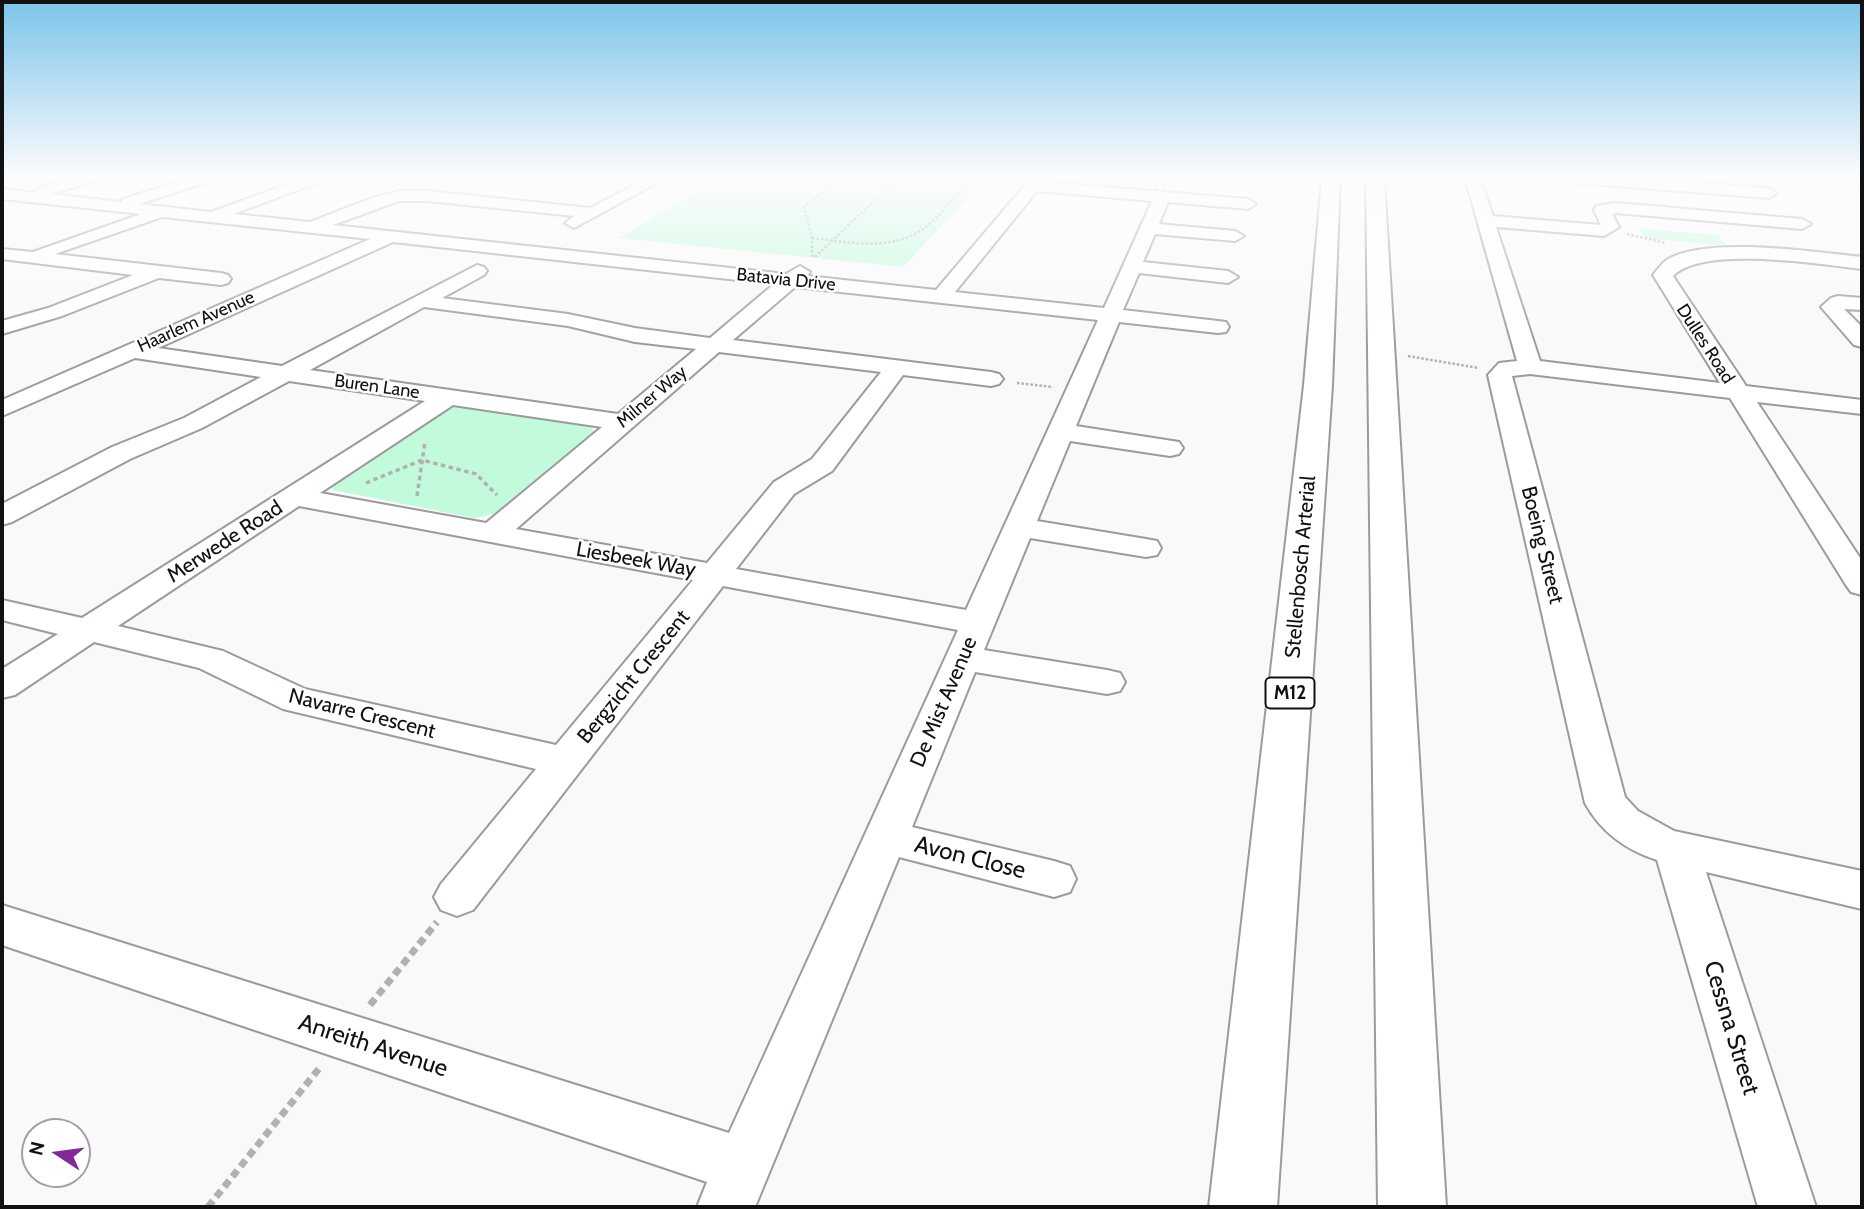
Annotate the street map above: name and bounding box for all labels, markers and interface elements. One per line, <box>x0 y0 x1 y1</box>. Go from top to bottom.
street label: Batavia Drive <box>735 264 837 296</box>
street label: Haarlem Avenue <box>134 287 258 357</box>
street label: Dulles Road <box>1671 300 1739 388</box>
street label: Milner Way <box>612 361 692 433</box>
street label: Buren Lane <box>333 370 421 404</box>
street label: Stellenbosch Arterial <box>1280 475 1322 659</box>
street label: Boeing Street <box>1515 484 1569 606</box>
street label: Merwede Road <box>162 495 288 589</box>
street label: Liesbeek Way <box>574 537 698 583</box>
street label: Bergzicht Crescent <box>572 605 696 749</box>
street label: De Mist Avenue <box>905 633 983 771</box>
road number: M12 <box>1266 678 1314 708</box>
street label: Navarre Crescent <box>286 684 438 744</box>
street label: Avon Close <box>912 830 1028 886</box>
street label: Cessna Street <box>1697 958 1765 1098</box>
street label: Anreith Avenue <box>295 1008 451 1084</box>
north arrow <box>21 1118 91 1188</box>
text: N <box>24 1139 50 1158</box>

